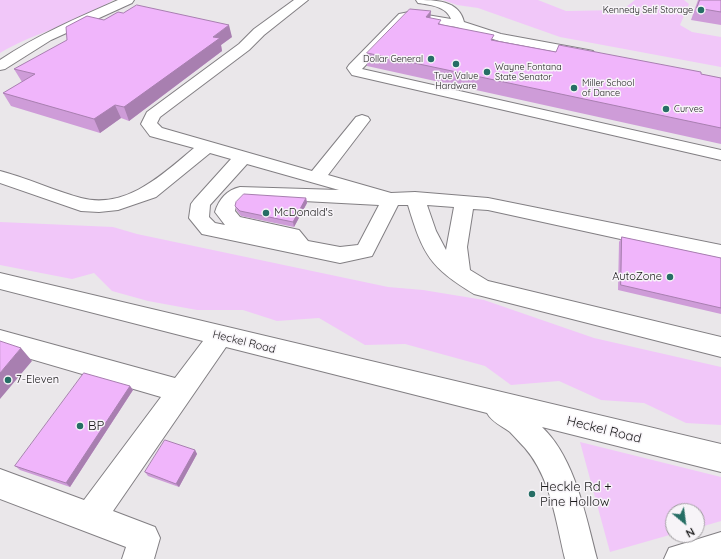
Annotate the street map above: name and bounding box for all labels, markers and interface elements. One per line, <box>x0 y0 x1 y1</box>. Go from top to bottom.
place label: Kennedy Self Storage <box>603 5 693 15</box>
marker: Kennedy Self Storage <box>696 5 706 15</box>
place label: Dollar General <box>363 54 423 64</box>
marker: Dollar General <box>426 54 436 64</box>
marker: True Value Hardware <box>451 59 461 69</box>
place label: Wayne Fontana State Senator <box>495 62 562 83</box>
marker: Wayne Fontana State Senator <box>482 67 492 77</box>
place label: True Value Hardware <box>434 71 478 92</box>
place label: Miller School of Dance <box>582 78 634 99</box>
marker: Miller School of Dance <box>569 83 579 93</box>
marker: Curves <box>661 104 671 114</box>
place label: Curves <box>674 104 703 114</box>
place label: McDonald's <box>274 206 333 220</box>
marker: McDonald's <box>261 208 271 218</box>
place label: AutoZone <box>612 270 662 284</box>
marker: AutoZone <box>665 272 675 282</box>
street label: Heckel Road <box>211 328 277 356</box>
place label: 7-Eleven <box>16 373 59 387</box>
marker: 7-Eleven <box>3 375 13 385</box>
street label: Heckel Road <box>565 413 643 447</box>
place label: BP <box>88 418 104 434</box>
marker: BP <box>75 421 85 431</box>
place label: Heckle Rd + Pine Hollow <box>540 479 611 510</box>
marker: Heckle Rd + Pine Hollow <box>527 489 537 499</box>
north arrow <box>665 503 705 543</box>
text: N <box>683 525 697 541</box>

